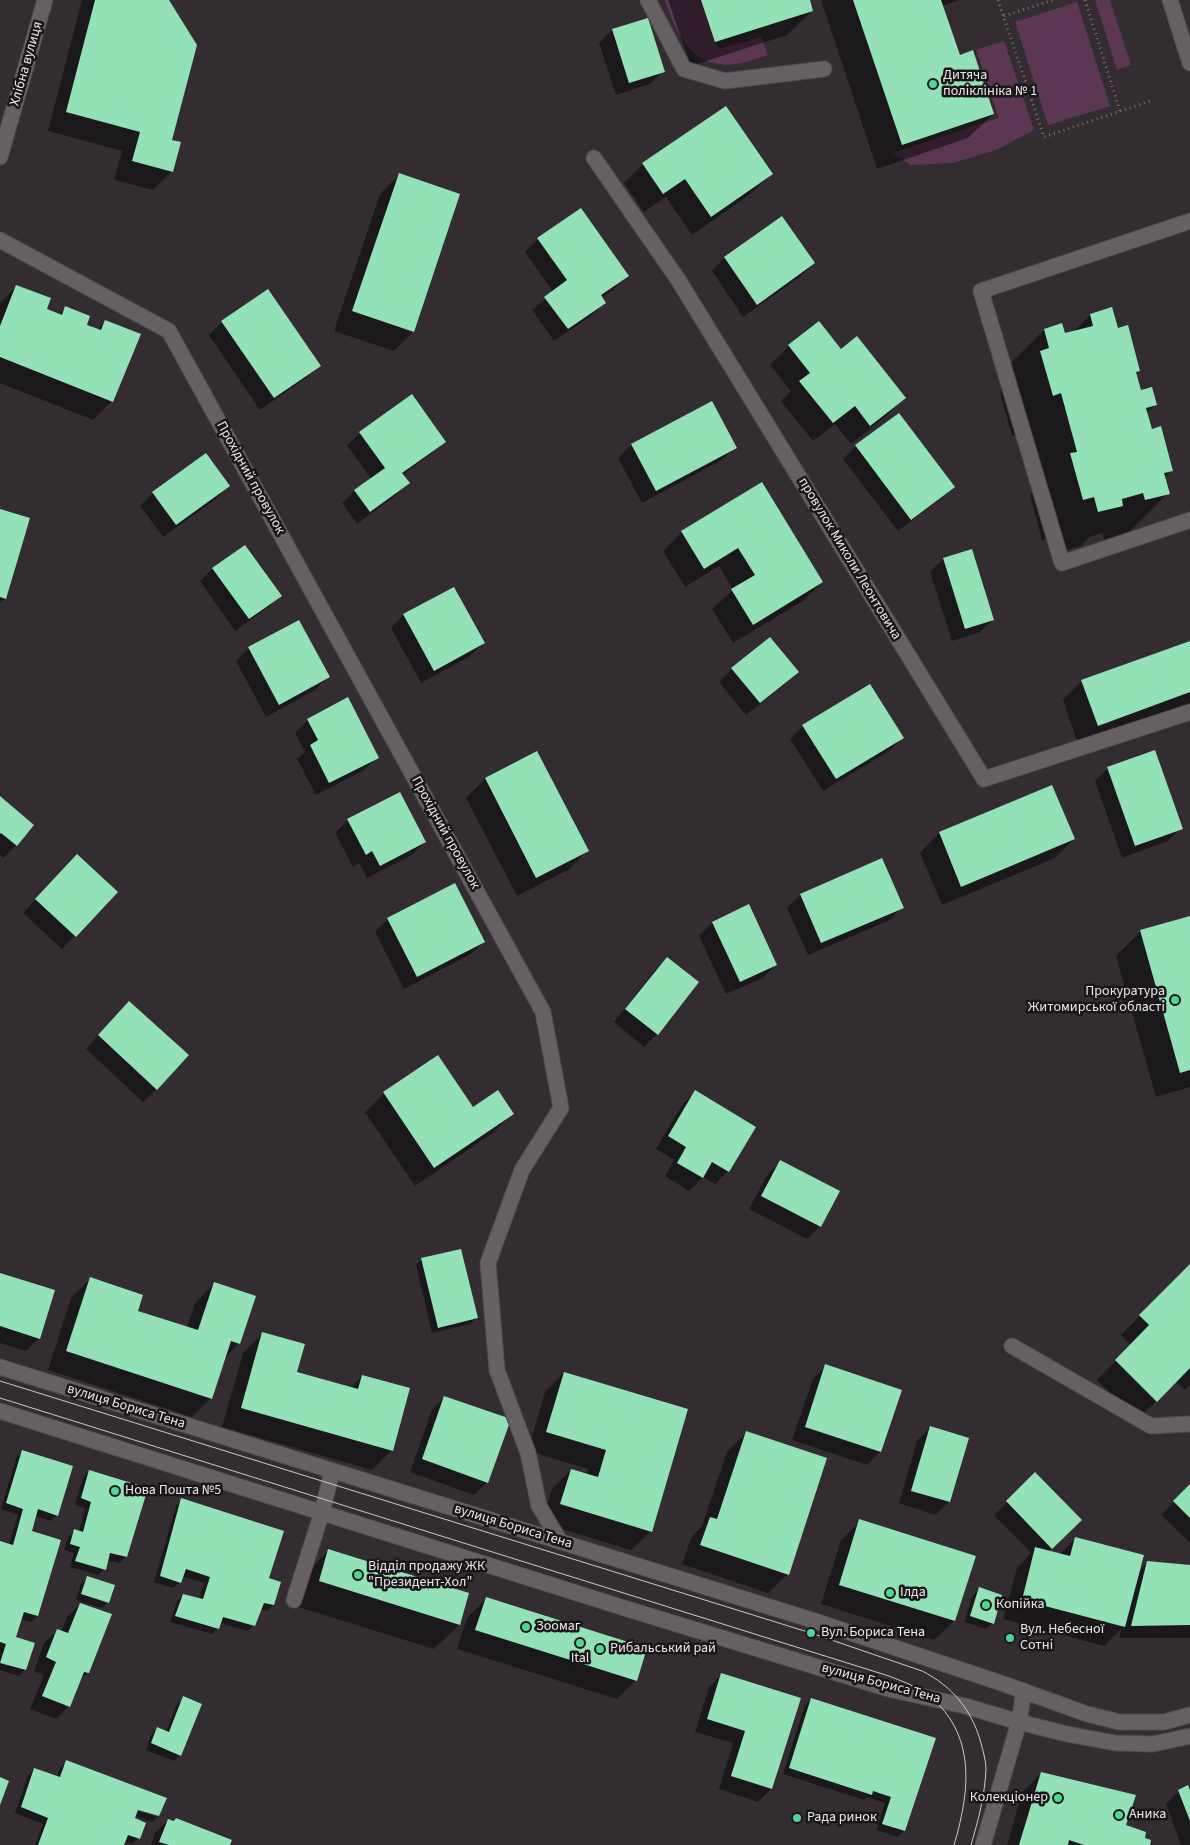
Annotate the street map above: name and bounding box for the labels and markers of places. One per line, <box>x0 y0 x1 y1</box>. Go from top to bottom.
place label: Дитяча поліклініка № 1 <box>943 68 1037 100</box>
marker: Дитяча поліклініка № 1 <box>927 78 939 90</box>
place label: Прокуратура Житомирської області <box>1028 984 1165 1016</box>
marker: Прокуратура Житомирської області <box>1169 994 1181 1006</box>
place label: Нова Пошта №5 <box>125 1483 221 1499</box>
marker: Нова Пошта №5 <box>109 1485 121 1497</box>
place label: Відділ продажу ЖК "Президент-Хол" <box>368 1559 485 1591</box>
marker: Відділ продажу ЖК "Президент-Хол" <box>352 1569 364 1581</box>
place label: Ілда <box>900 1585 926 1601</box>
marker: Ілда <box>884 1587 896 1599</box>
place label: Копійка <box>996 1597 1045 1613</box>
marker: Копійка <box>980 1599 992 1611</box>
place label: Зоомаг <box>536 1619 581 1635</box>
marker: Зоомаг <box>520 1621 532 1633</box>
place label: Вул. Небесної Сотні <box>1020 1622 1104 1654</box>
place label: Вул. Бориса Тена <box>821 1625 925 1641</box>
marker: Вул. Бориса Тена <box>805 1627 817 1639</box>
marker: Вул. Небесної Сотні <box>1004 1632 1016 1644</box>
marker: Ital <box>574 1637 586 1649</box>
place label: Рибальський рай <box>610 1641 716 1657</box>
marker: Рибальський рай <box>594 1643 606 1655</box>
place label: Ital <box>571 1651 589 1667</box>
place label: Колекціонер <box>970 1790 1048 1806</box>
marker: Колекціонер <box>1052 1792 1064 1804</box>
place label: Аника <box>1129 1807 1166 1823</box>
marker: Аника <box>1113 1809 1125 1821</box>
place label: Рада ринок <box>807 1810 877 1826</box>
marker: Рада ринок <box>791 1812 803 1824</box>

